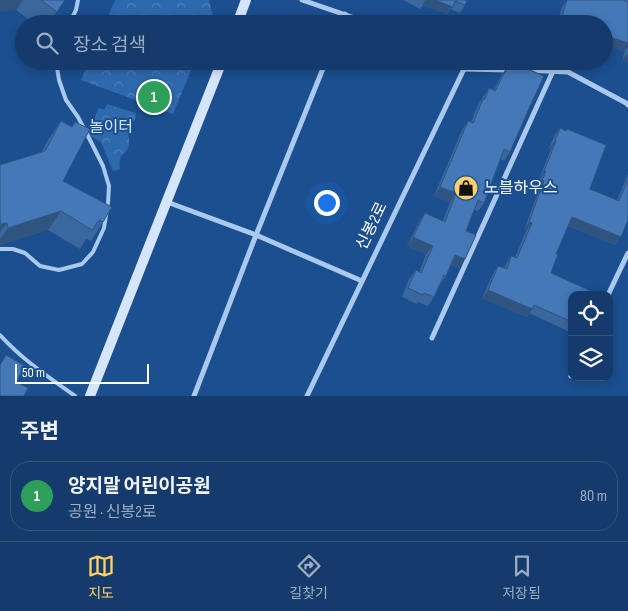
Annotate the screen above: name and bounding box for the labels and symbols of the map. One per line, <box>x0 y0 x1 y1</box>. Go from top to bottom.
pin: 1 <box>138 78 170 116</box>
park label: 놀이터 <box>89 118 133 137</box>
shop icon: 노블하우스 <box>453 175 479 201</box>
place label: 노블하우스 <box>484 179 558 198</box>
your location <box>314 190 340 216</box>
street label: 신봉2로 <box>352 199 392 253</box>
scale bar <box>15 361 149 384</box>

